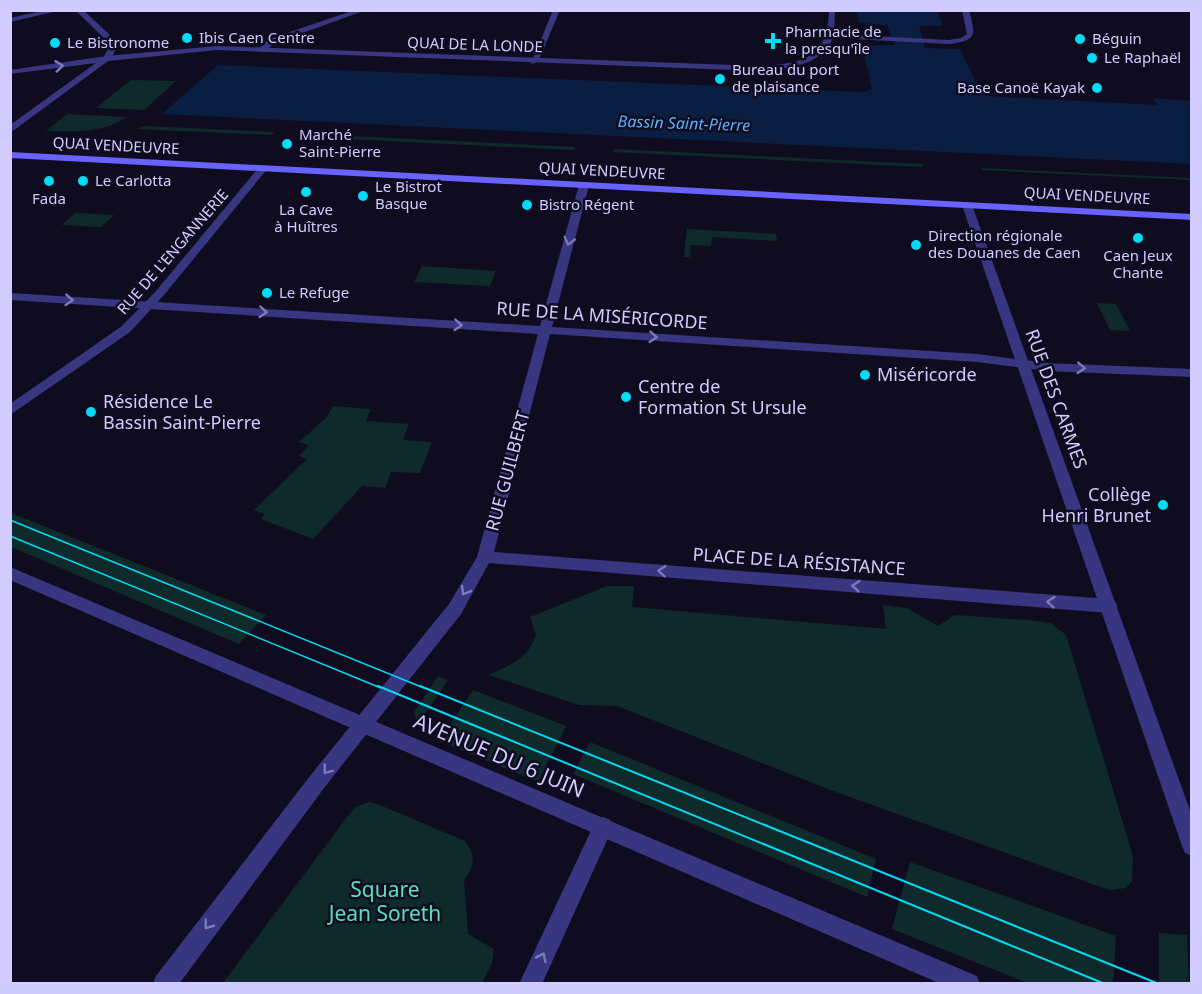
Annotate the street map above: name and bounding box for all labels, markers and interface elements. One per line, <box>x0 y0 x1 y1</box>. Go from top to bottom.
place label: Pharmacie de la presqu'île <box>785 21 882 58</box>
place label: Ibis Caen Centre <box>199 27 315 47</box>
place label: Béguin <box>1092 28 1142 48</box>
marker: Ibis Caen Centre <box>180 31 194 45</box>
place label: Le Bistronome <box>67 32 169 52</box>
street label: QUAI DE LA LONDE <box>407 32 543 56</box>
marker: Béguin <box>1073 32 1087 46</box>
marker: Pharmacie de la presqu'île <box>766 34 780 48</box>
marker: Le Bistronome <box>48 36 62 50</box>
place label: Le Raphaël <box>1104 47 1181 67</box>
marker: Le Raphaël <box>1085 51 1099 65</box>
place label: Bureau du port de plaisance <box>732 59 840 96</box>
one-way arrow <box>54 60 64 72</box>
marker: Bureau du port de plaisance <box>713 72 727 86</box>
place label: Base Canoë Kayak <box>957 77 1085 97</box>
marker: Base Canoë Kayak <box>1090 81 1104 95</box>
water label: Bassin Saint-Pierre <box>617 110 751 136</box>
place label: Marché Saint-Pierre <box>299 124 381 161</box>
street label: QUAI VENDEUVRE <box>52 132 180 158</box>
marker: Marché Saint-Pierre <box>280 137 294 151</box>
street label: QUAI VENDEUVRE <box>538 157 666 183</box>
place label: Le Carlotta <box>95 170 172 190</box>
marker: Fada <box>42 174 56 188</box>
marker: Le Carlotta <box>76 174 90 188</box>
place label: Le Bistrot Basque <box>375 176 442 213</box>
street label: QUAI VENDEUVRE <box>1023 182 1151 208</box>
street label: RUE DE L'ENGANNERIE <box>112 184 232 318</box>
marker: La Cave à Huîtres <box>299 185 313 199</box>
place label: Fada <box>32 188 66 208</box>
marker: Le Bistrot Basque <box>356 189 370 203</box>
place label: Bistro Régent <box>539 194 635 214</box>
marker: Bistro Régent <box>520 198 534 212</box>
place label: La Cave à Huîtres <box>274 199 338 236</box>
place label: Direction régionale des Douanes de Caen <box>928 225 1081 262</box>
marker: Caen Jeux Chante <box>1131 231 1145 245</box>
one-way arrow <box>563 236 576 246</box>
marker: Direction régionale des Douanes de Caen <box>909 238 923 252</box>
place label: Caen Jeux Chante <box>1103 245 1173 282</box>
place label: Le Refuge <box>279 282 349 302</box>
marker: Le Refuge <box>260 286 274 300</box>
one-way arrow <box>64 293 73 306</box>
street label: RUE DE LA MISÉRICORDE <box>496 296 708 334</box>
one-way arrow <box>259 306 268 319</box>
one-way arrow <box>454 318 463 331</box>
street label: RUE DES CARMES <box>1021 325 1093 472</box>
one-way arrow <box>648 331 657 344</box>
place label: Miséricorde <box>877 362 977 386</box>
one-way arrow <box>1076 362 1085 375</box>
marker: Miséricorde <box>858 368 872 382</box>
place label: Centre de Formation St Ursule <box>638 374 807 419</box>
place label: Résidence Le Bassin Saint-Pierre <box>103 389 261 434</box>
marker: Centre de Formation St Ursule <box>619 390 633 404</box>
marker: Résidence Le Bassin Saint-Pierre <box>84 405 98 419</box>
street label: RUE GUILBERT <box>479 408 535 534</box>
place label: Collège Henri Brunet <box>1042 482 1151 527</box>
marker: Collège Henri Brunet <box>1156 498 1170 512</box>
street label: PLACE DE LA RÉSISTANCE <box>692 542 906 580</box>
one-way arrow <box>657 565 666 578</box>
one-way arrow <box>852 580 861 593</box>
one-way arrow <box>461 585 473 595</box>
one-way arrow <box>1046 595 1055 608</box>
street label: AVENUE DU 6 JUIN <box>410 706 589 804</box>
one-way arrow <box>323 763 334 774</box>
park label: Square Jean Soreth <box>327 875 441 927</box>
one-way arrow <box>205 918 216 929</box>
one-way arrow <box>535 952 547 963</box>

